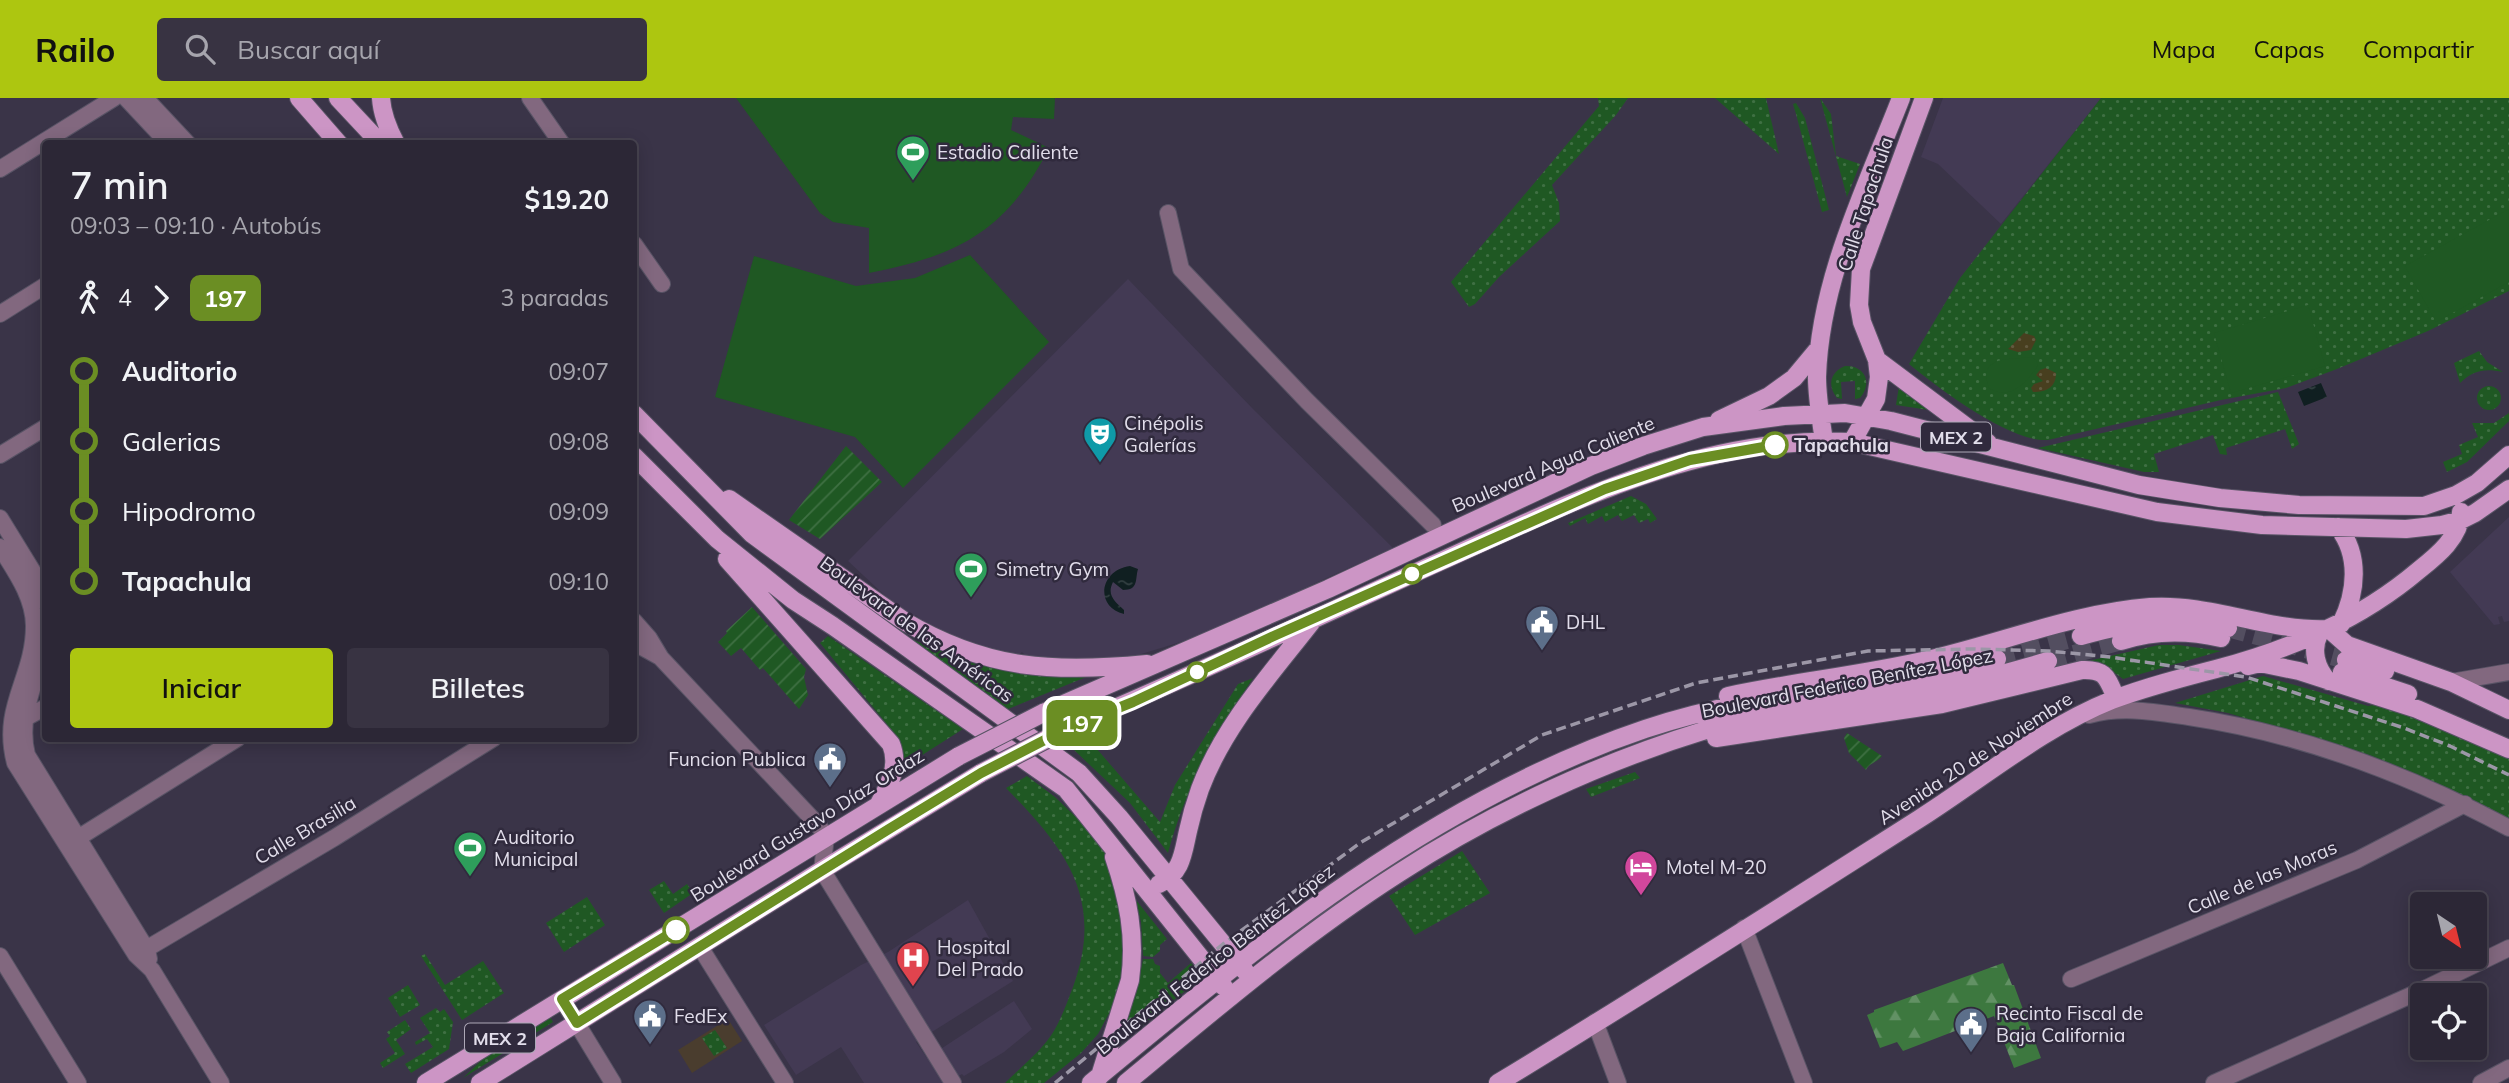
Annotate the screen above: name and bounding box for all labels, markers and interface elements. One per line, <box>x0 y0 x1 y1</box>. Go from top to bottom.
search box <box>157 18 647 81</box>
text: Railo <box>35 29 115 70</box>
icon: search <box>181 30 219 68</box>
text: Buscar aquí <box>237 33 380 66</box>
text: Mapa <box>2152 34 2216 64</box>
text: Capas <box>2254 34 2325 64</box>
text: Compartir <box>2363 34 2474 64</box>
sports icon: Estadio Caliente <box>894 133 932 182</box>
street label: Calle Tapachula <box>1832 134 1898 274</box>
place label: Estadio Caliente <box>937 140 1079 164</box>
text: 7 min <box>70 161 169 209</box>
text: $19.20 <box>525 183 609 216</box>
text: 09:03 – 09:10 · Autobús <box>70 211 322 240</box>
icon: walk <box>70 279 108 317</box>
icon: forward <box>142 279 180 317</box>
text: 4 <box>118 283 132 312</box>
text: 197 <box>204 283 247 313</box>
text: 3 paradas <box>501 283 609 312</box>
text: Auditorio <box>122 355 237 388</box>
text: 09:07 <box>549 357 609 386</box>
street label: Boulevard Agua Caliente <box>1448 410 1658 518</box>
place label: Cinépolis Galerías <box>1124 411 1204 457</box>
theatre icon: Cinépolis Galerías <box>1081 415 1119 464</box>
road number: MEX 2 <box>1921 422 1991 452</box>
text: Galerias <box>122 425 221 458</box>
text: 09:08 <box>549 427 609 456</box>
marker: Tapachula <box>1762 432 1788 458</box>
place label: Tapachula <box>1794 433 1889 457</box>
text: Hipodromo <box>122 495 256 528</box>
text: 09:09 <box>549 497 609 526</box>
sports icon: Simetry Gym <box>952 550 990 599</box>
street label: Boulevard de las Américas <box>816 551 1018 707</box>
place label: Simetry Gym <box>996 557 1109 581</box>
unlabelled marker <box>1402 564 1422 584</box>
text: Tapachula <box>122 565 252 598</box>
text: 09:10 <box>549 567 609 596</box>
public building icon: DHL <box>1523 603 1561 652</box>
place label: DHL <box>1566 610 1606 634</box>
street label: Boulevard Federico Benítez López <box>1699 643 1995 723</box>
button: Iniciar <box>70 648 333 728</box>
button: Billetes <box>347 648 609 728</box>
unlabelled marker <box>1187 662 1207 682</box>
street label: Avenida 20 de Noviembre <box>1873 686 2077 830</box>
line badge: 197 <box>1042 700 1122 746</box>
text: 197 <box>1060 708 1104 738</box>
public building icon: Funcion Publica <box>811 740 849 789</box>
street label: Boulevard Gustavo Díaz Ordaz <box>686 743 928 907</box>
place label: Funcion Publica <box>668 747 806 771</box>
street label: Calle Brasilia <box>250 790 360 870</box>
place label: Auditorio Municipal <box>494 825 578 871</box>
sports icon: Auditorio Municipal <box>451 829 489 878</box>
street label: Calle de las Moras <box>2184 835 2340 919</box>
hotel icon: Motel M-20 <box>1622 848 1660 897</box>
place label: Motel M-20 <box>1666 855 1767 879</box>
street label: Boulevard Federico Benítez López <box>1091 858 1339 1060</box>
north arrow <box>2410 892 2487 970</box>
map controls <box>2410 892 2487 1060</box>
unlabelled marker <box>663 917 689 943</box>
place label: Hospital Del Prado <box>937 935 1024 981</box>
hospital icon: Hospital Del Prado <box>894 939 932 988</box>
button: locate <box>2410 983 2487 1060</box>
public building icon: FedEx <box>631 997 669 1046</box>
place label: Recinto Fiscal de Baja California <box>1996 1001 2143 1047</box>
place label: FedEx <box>674 1004 727 1028</box>
public building icon: Recinto Fiscal de Baja California <box>1952 1005 1990 1054</box>
road number: MEX 2 <box>465 1023 535 1052</box>

